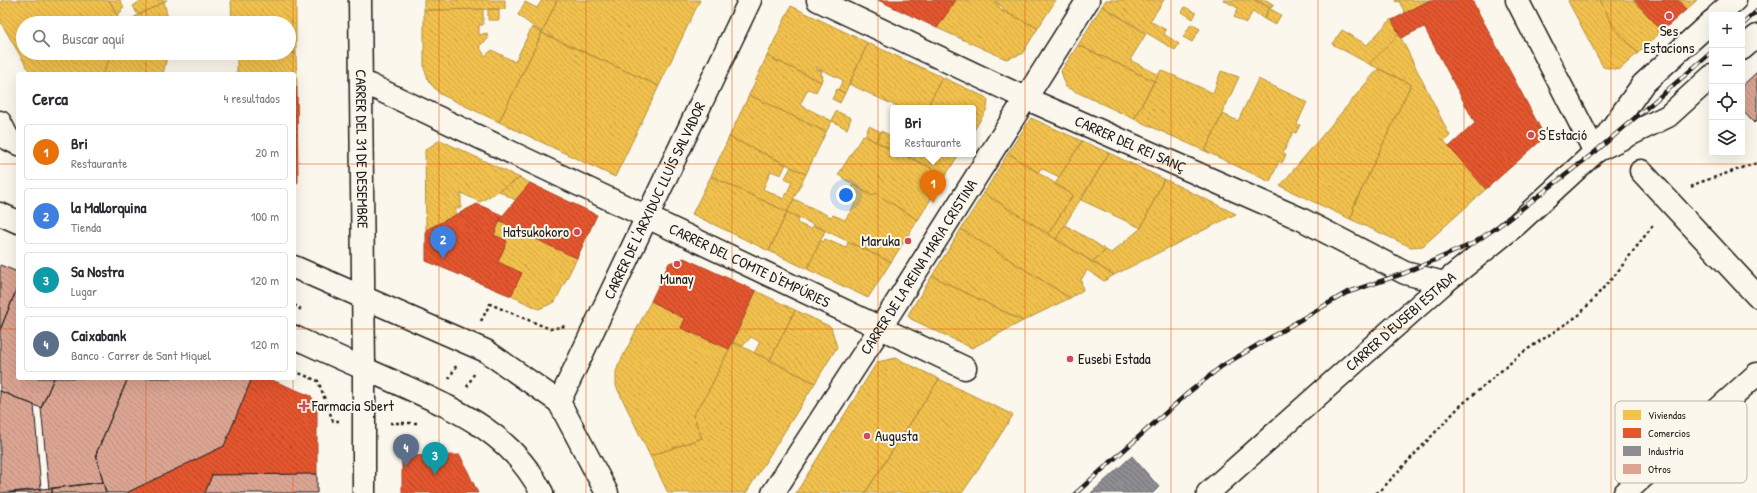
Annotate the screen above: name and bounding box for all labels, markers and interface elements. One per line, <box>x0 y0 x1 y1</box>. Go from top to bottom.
marker: Ses Estacions <box>1664 11 1674 21</box>
map controls <box>1709 12 1745 156</box>
button: + <box>1709 12 1745 48</box>
search box <box>16 16 296 60</box>
place label: Ses Estacions <box>1643 20 1695 58</box>
icon: search <box>30 27 52 49</box>
text: Buscar aquí <box>62 28 125 49</box>
button: − <box>1709 48 1745 84</box>
street label: CARRER DEL 31 DE DESEMBRE <box>351 69 373 229</box>
button: locate <box>1709 84 1745 120</box>
text: Cerca <box>32 87 68 110</box>
text: 4 resultados <box>223 89 280 107</box>
street label: CARRER DE L'ARXIDUC LLUÍS SALVADOR <box>598 98 710 303</box>
popup <box>890 105 976 157</box>
street label: CARRER DEL REI SANÇ <box>1071 110 1190 177</box>
text: Bri <box>905 112 922 133</box>
button: layers <box>1709 120 1745 156</box>
place label: S'Estació <box>1539 124 1587 145</box>
marker: S'Estació <box>1526 130 1536 140</box>
text: Bri <box>71 133 88 154</box>
text: Restaurante <box>905 133 961 151</box>
text: 1 <box>44 143 48 161</box>
text: 20 m <box>255 143 279 161</box>
text: Restaurante <box>71 154 127 172</box>
pin: 1 <box>920 170 946 203</box>
street label: CARRER DE LA REINA MARIA CRISTINA <box>855 174 982 359</box>
your location <box>836 185 856 205</box>
text: la Mallorquina <box>71 197 146 218</box>
text: 2 <box>43 207 49 225</box>
text: 100 m <box>251 207 279 225</box>
text: Tienda <box>71 218 101 236</box>
street label: CARRER DEL COMTE D'EMPÚRIES <box>666 218 834 312</box>
place label: Hatsukokoro <box>503 221 569 242</box>
pin: 2 <box>430 226 456 259</box>
marker: Hatsukokoro <box>572 227 582 237</box>
place label: Maruka <box>861 230 900 251</box>
marker: Maruka <box>903 236 913 246</box>
marker: Munay <box>672 259 682 269</box>
text: Sa Nostra <box>71 261 124 282</box>
street label: CARRER D'EUSEBI ESTADA <box>1341 266 1461 376</box>
place label: Munay <box>660 268 694 289</box>
text: 3 <box>43 271 49 289</box>
text: 120 m <box>251 271 279 289</box>
text: Lugar <box>71 282 97 300</box>
text: Caixabank <box>71 325 126 346</box>
text: 4 <box>44 335 48 353</box>
text: 120 m <box>251 335 279 353</box>
text: Banco · Carrer de Sant Miquel <box>71 346 211 364</box>
place label: Eusebi Estada <box>1078 348 1151 369</box>
marker: Eusebi Estada <box>1065 354 1075 364</box>
place label: Farmacia Sbert <box>311 395 395 416</box>
marker: Farmacia Sbert <box>299 401 309 411</box>
legend <box>1615 401 1747 483</box>
text: Viviendas <box>1648 408 1686 422</box>
place label: Augusta <box>875 425 918 446</box>
text: Comercios <box>1648 426 1690 440</box>
marker: Augusta <box>862 431 872 441</box>
pin: 4 <box>393 434 419 467</box>
pin: 3 <box>422 442 448 475</box>
text: Industria <box>1648 444 1684 458</box>
text: Otros <box>1648 462 1671 476</box>

